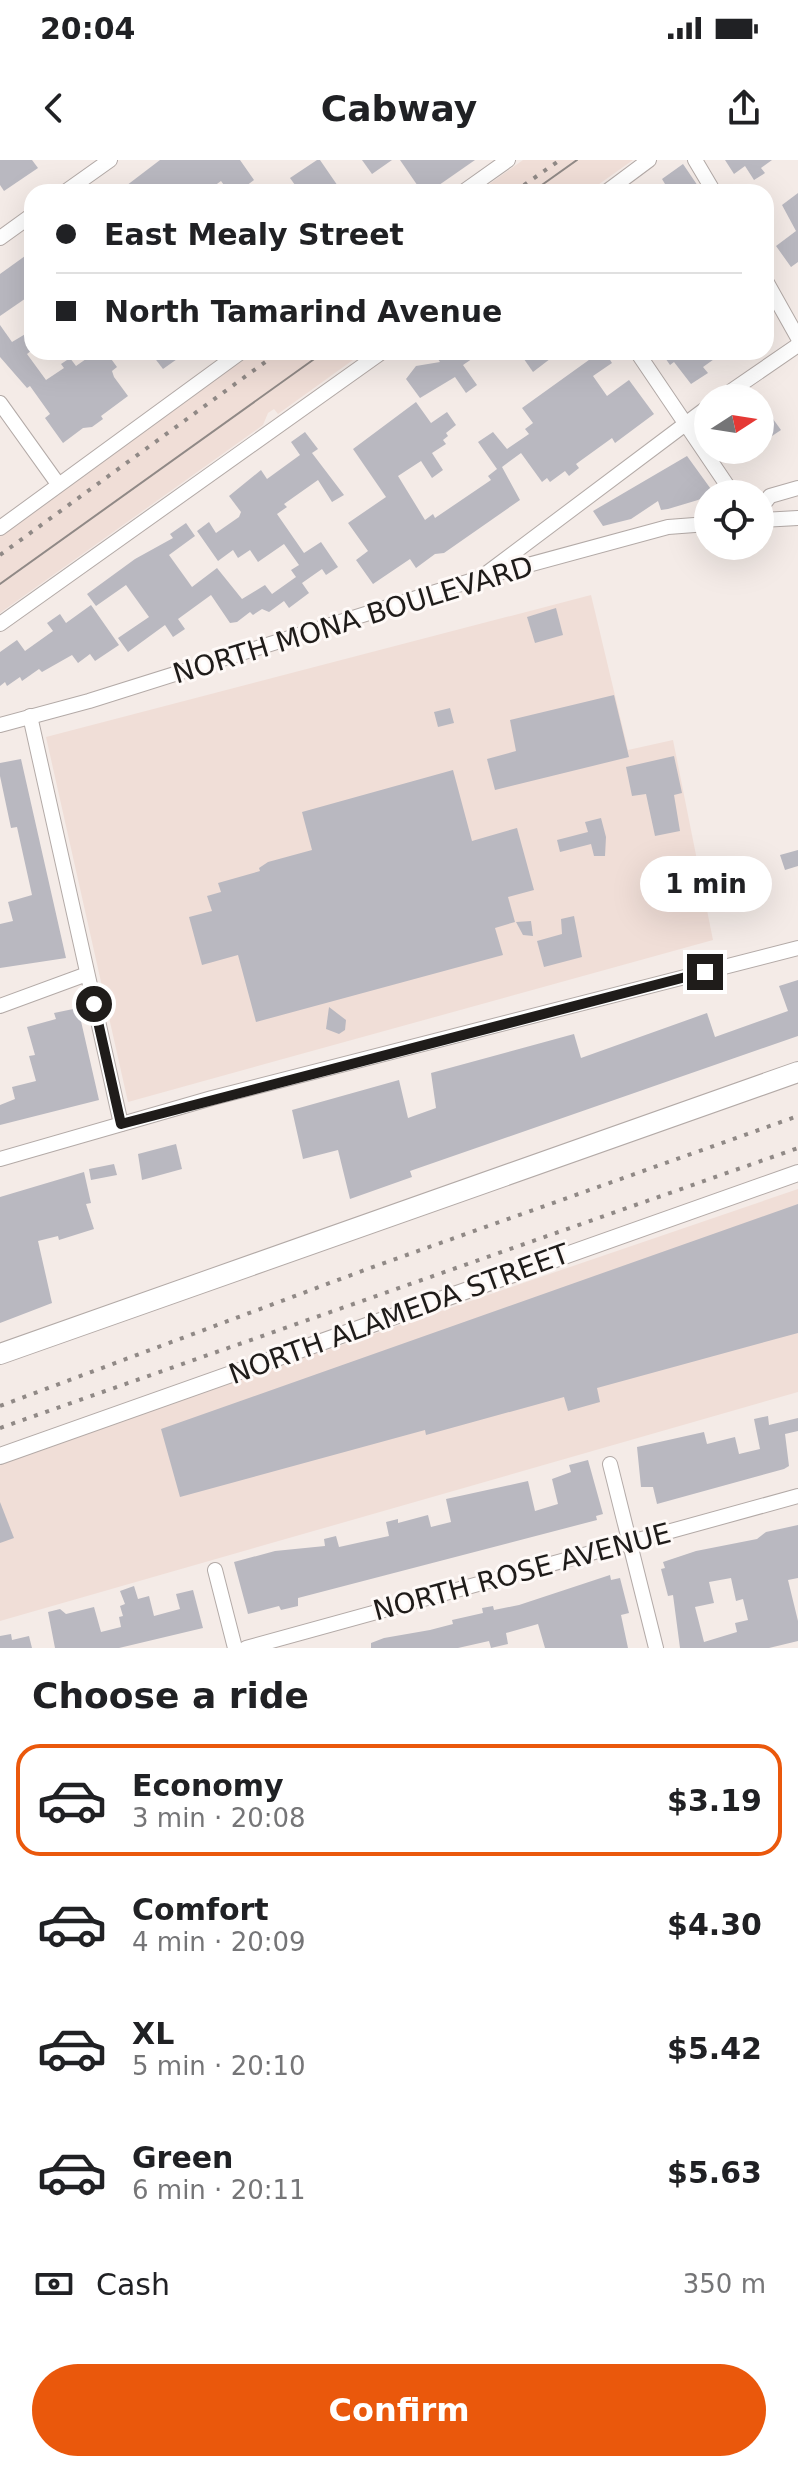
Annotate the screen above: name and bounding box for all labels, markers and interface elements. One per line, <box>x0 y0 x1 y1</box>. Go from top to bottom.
text: 20:04 <box>40 11 136 46</box>
icon: back <box>32 86 76 130</box>
icon: share <box>722 86 766 130</box>
text: Cabway <box>321 88 477 129</box>
text: East Mealy Street <box>104 217 404 252</box>
text: North Tamarind Avenue <box>104 294 502 329</box>
north arrow <box>694 384 774 464</box>
map controls <box>694 384 774 560</box>
button: locate <box>694 480 774 560</box>
street label: NORTH MONA BOULEVARD <box>169 549 537 691</box>
callout: 1 min <box>639 856 771 912</box>
text: 1 min <box>665 869 747 899</box>
route end <box>687 954 723 990</box>
route start <box>76 986 112 1022</box>
street label: NORTH ALAMEDA STREET <box>224 1237 575 1391</box>
street label: NORTH ROSE AVENUE <box>370 1516 674 1628</box>
text: Choose a ride <box>32 1675 309 1716</box>
icon: car <box>36 1764 108 1836</box>
text: Economy <box>132 1768 284 1803</box>
text: $3.19 <box>667 1783 762 1818</box>
text: 3 min · 20:08 <box>132 1803 306 1833</box>
icon: car <box>36 1888 108 1960</box>
text: Comfort <box>132 1892 269 1927</box>
text: $4.30 <box>667 1907 762 1942</box>
text: 4 min · 20:09 <box>132 1927 306 1957</box>
icon: car <box>36 2012 108 2084</box>
text: XL <box>132 2016 174 2051</box>
text: $5.42 <box>667 2031 762 2066</box>
text: 5 min · 20:10 <box>132 2051 306 2081</box>
icon: car <box>36 2136 108 2208</box>
text: Green <box>132 2140 233 2175</box>
text: $5.63 <box>667 2155 762 2190</box>
text: 6 min · 20:11 <box>132 2175 306 2205</box>
icon: cash <box>32 2262 76 2306</box>
text: Cash <box>96 2267 170 2302</box>
text: 350 m <box>683 2269 766 2299</box>
button: Confirm <box>32 2364 766 2456</box>

